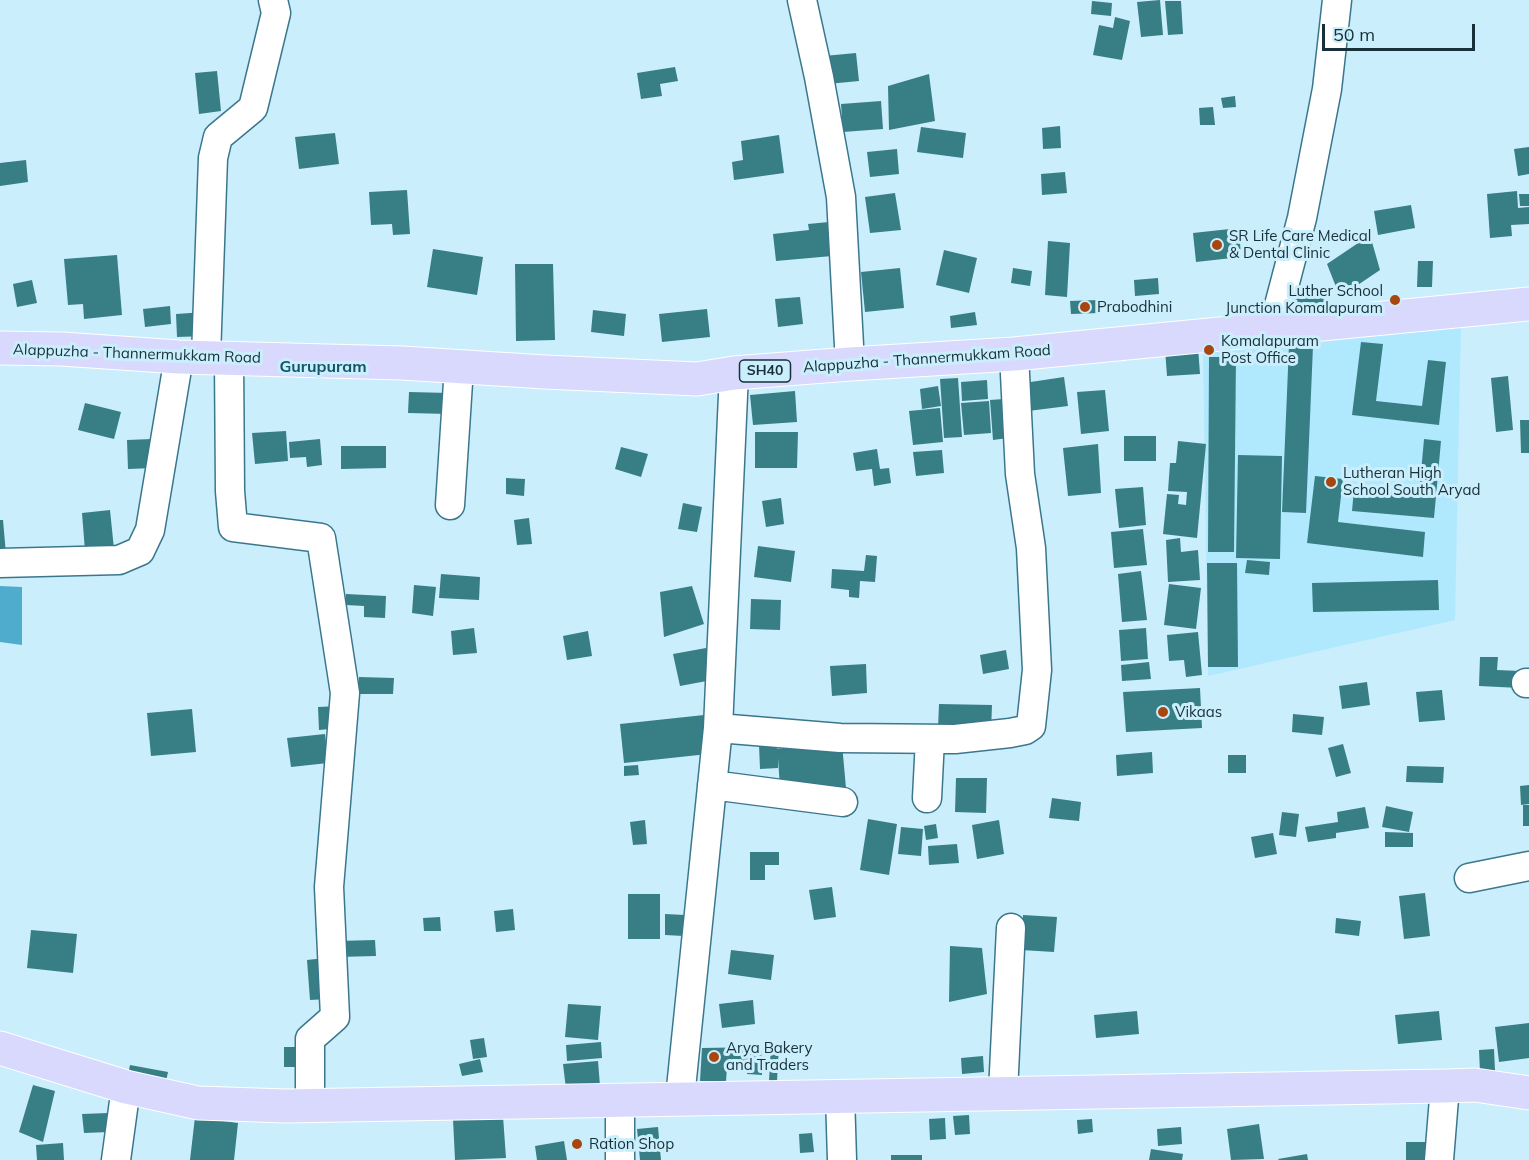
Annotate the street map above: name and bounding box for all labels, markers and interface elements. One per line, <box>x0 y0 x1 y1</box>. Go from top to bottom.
scale bar <box>1325 12 1478 50</box>
text: 50 m <box>1333 23 1375 46</box>
place label: SR Life Care Medical & Dental Clinic <box>1229 227 1371 262</box>
marker: SR Life Care Medical & Dental Clinic <box>1210 238 1224 252</box>
place label: Luther School Junction Komalapuram <box>1225 282 1383 317</box>
marker: Luther School Junction Komalapuram <box>1388 293 1402 307</box>
place label: Prabodhini <box>1097 298 1172 316</box>
marker: Prabodhini <box>1078 300 1092 314</box>
place label: Komalapuram Post Office <box>1221 332 1319 367</box>
street label: Alappuzha - Thannermukkam Road <box>13 341 261 367</box>
street label: Alappuzha - Thannermukkam Road <box>803 341 1051 377</box>
marker: Komalapuram Post Office <box>1202 343 1216 357</box>
district label: Gurupuram <box>279 357 367 377</box>
road number: SH40 <box>740 360 790 382</box>
place label: Lutheran High School South Aryad <box>1343 464 1480 499</box>
marker: Lutheran High School South Aryad <box>1324 475 1338 489</box>
place label: Vikaas <box>1175 703 1222 721</box>
marker: Vikaas <box>1156 705 1170 719</box>
place label: Arya Bakery and Traders <box>726 1039 812 1074</box>
marker: Arya Bakery and Traders <box>707 1050 721 1064</box>
place label: Ration Shop <box>589 1135 674 1153</box>
marker: Ration Shop <box>570 1137 584 1151</box>

